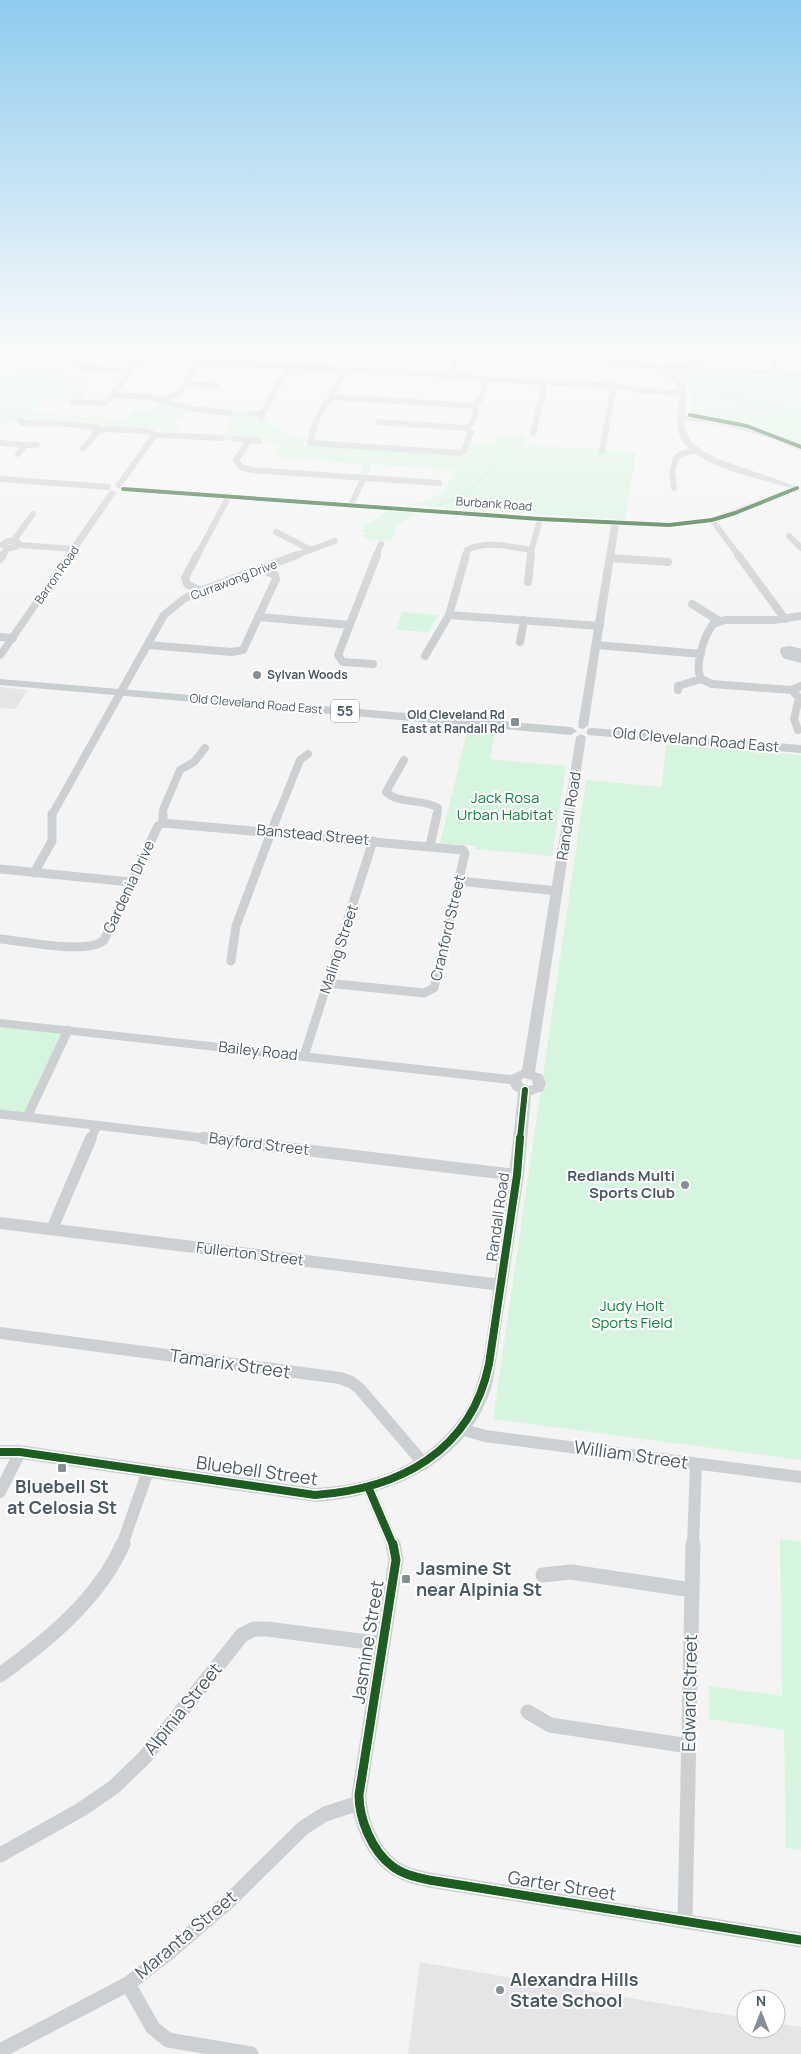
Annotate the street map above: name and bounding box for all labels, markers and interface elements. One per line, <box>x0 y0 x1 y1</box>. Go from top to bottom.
street label: Burbank Road <box>455 492 533 515</box>
street label: Barron Road <box>30 542 83 607</box>
street label: Currawong Drive <box>188 555 279 604</box>
place label: Sylvan Woods <box>267 666 348 683</box>
marker: Sylvan Woods <box>251 669 263 681</box>
street label: Old Cleveland Road East <box>189 689 323 718</box>
road number: 55 <box>331 699 359 722</box>
place label: Old Cleveland Rd East at Randall Rd <box>401 706 505 737</box>
marker: Old Cleveland Rd East at Randall Rd <box>509 716 521 728</box>
street label: Old Cleveland Road East <box>612 722 780 757</box>
street label: Randall Road <box>551 770 586 862</box>
park label: Jack Rosa Urban Habitat <box>457 787 553 825</box>
street label: Banstead Street <box>256 819 370 850</box>
street label: Gardenia Drive <box>98 837 159 937</box>
street label: Cranford Street <box>425 873 470 983</box>
street label: Maling Street <box>314 901 363 996</box>
street label: Bailey Road <box>217 1036 299 1065</box>
street label: Bayford Street <box>208 1127 310 1160</box>
place label: Redlands Multi Sports Club <box>567 1165 675 1203</box>
street label: Randall Road <box>481 1171 514 1263</box>
marker: Redlands Multi Sports Club <box>679 1179 691 1191</box>
street label: Fullerton Street <box>195 1236 305 1271</box>
park label: Judy Holt Sports Field <box>591 1295 673 1333</box>
street label: Tamarix Street <box>168 1343 292 1383</box>
street label: William Street <box>573 1434 690 1474</box>
street label: Bluebell Street <box>195 1450 319 1490</box>
marker: Bluebell St at Celosia St <box>56 1462 68 1474</box>
place label: Bluebell St at Celosia St <box>7 1474 117 1519</box>
place label: Jasmine St near Alpinia St <box>416 1556 542 1601</box>
marker: Jasmine St near Alpinia St <box>400 1573 412 1585</box>
street label: Jasmine Street <box>345 1578 389 1705</box>
street label: Edward Street <box>676 1634 702 1752</box>
street label: Alpinia Street <box>138 1657 227 1759</box>
street label: Garter Street <box>506 1865 618 1905</box>
street label: Maranta Street <box>130 1885 241 1984</box>
place label: Alexandra Hills State School <box>510 1967 639 2012</box>
marker: Alexandra Hills State School <box>494 1984 506 1996</box>
north arrow <box>736 1989 786 2039</box>
text: N <box>756 1991 766 2010</box>

